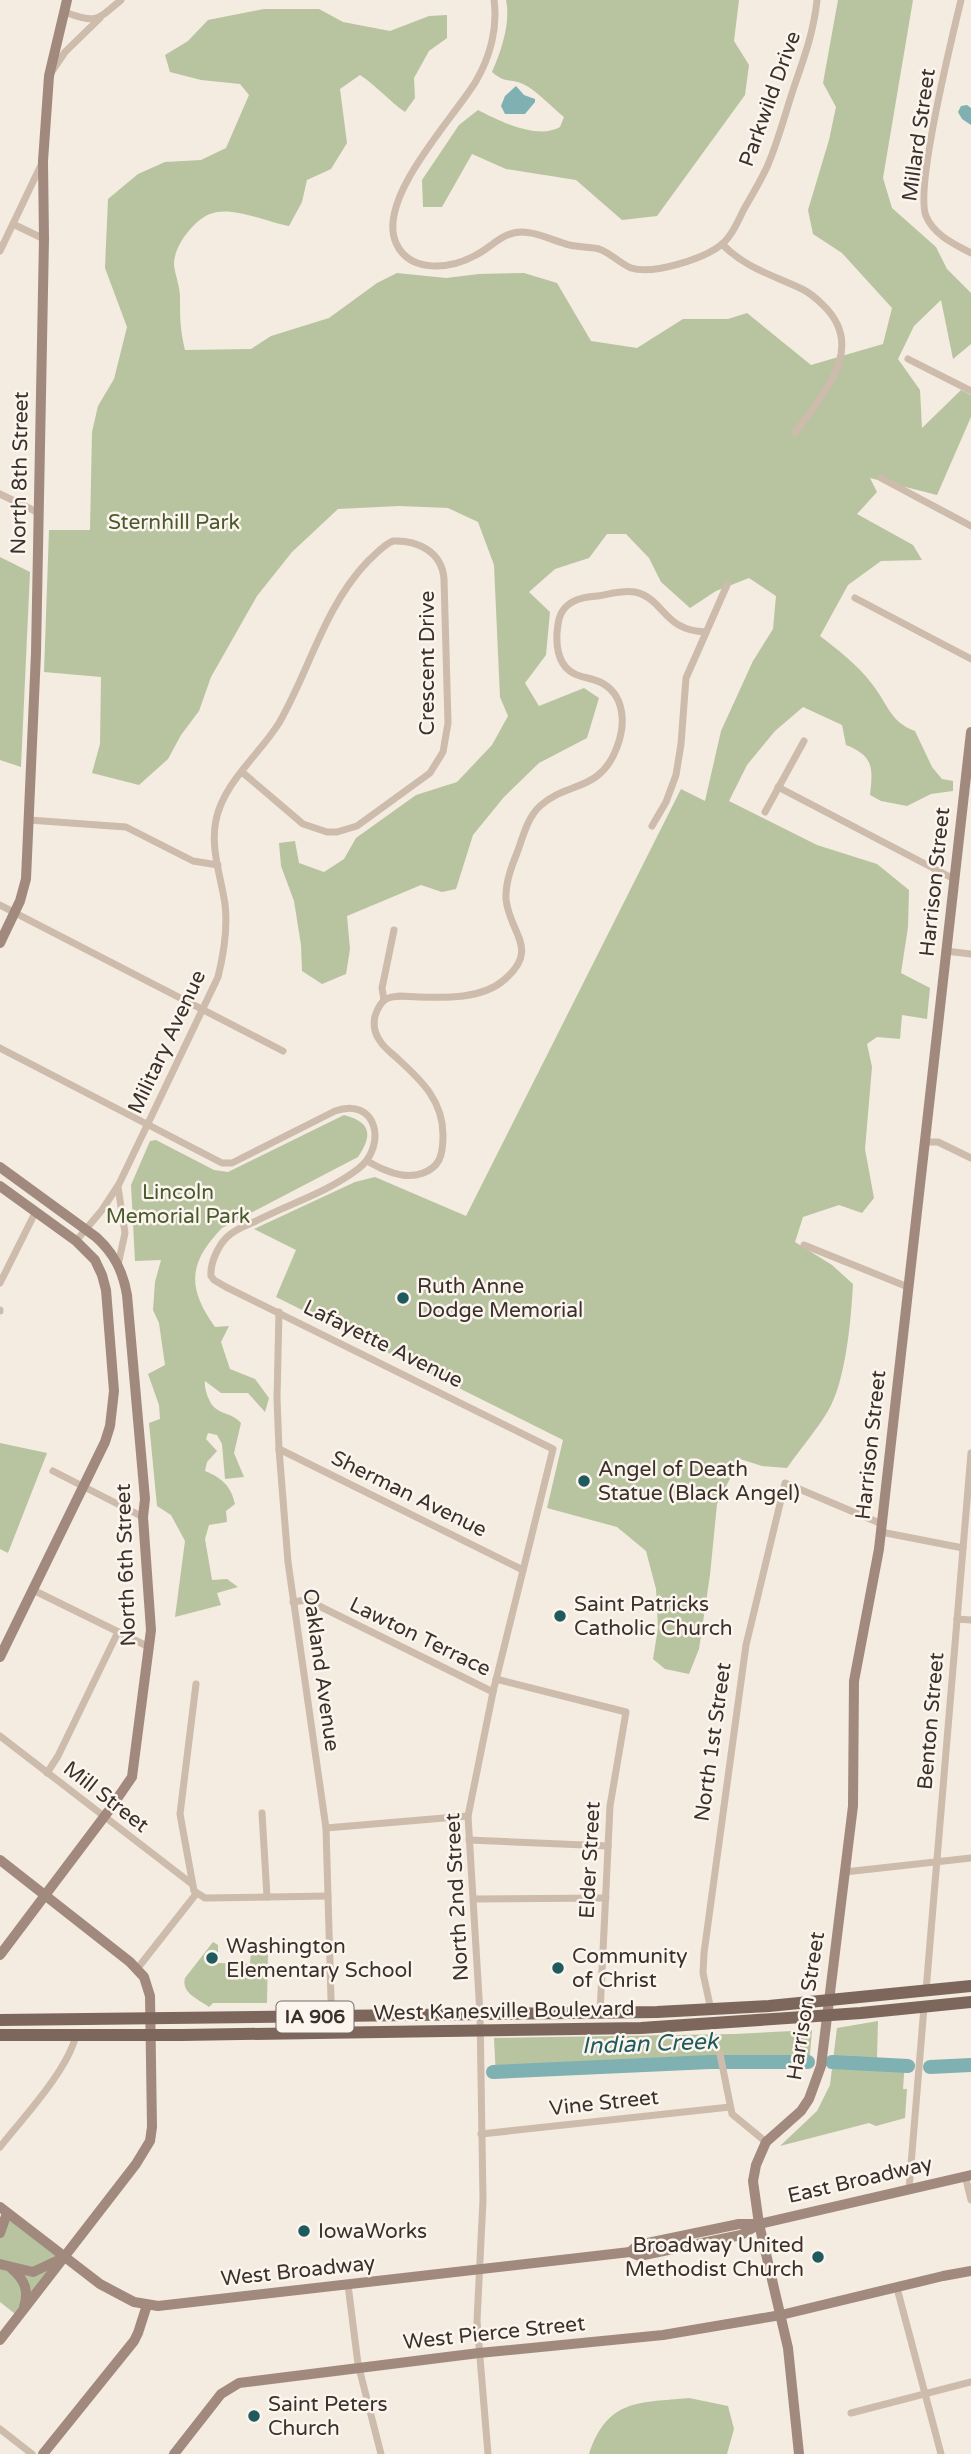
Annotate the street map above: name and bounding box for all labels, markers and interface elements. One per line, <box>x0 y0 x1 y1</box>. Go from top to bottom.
street label: Parkwild Drive <box>734 28 806 170</box>
street label: Millard Street <box>897 67 941 203</box>
street label: North 8th Street <box>6 391 34 555</box>
park label: Sternhill Park <box>108 510 240 535</box>
street label: Crescent Drive <box>415 590 440 735</box>
street label: Harrison Street <box>915 806 955 958</box>
street label: Military Avenue <box>123 966 211 1118</box>
park label: Lincoln Memorial Park <box>106 1180 250 1229</box>
place label: Ruth Anne Dodge Memorial <box>417 1274 583 1323</box>
marker: Ruth Anne Dodge Memorial <box>395 1290 411 1306</box>
street label: Lafayette Avenue <box>299 1295 467 1393</box>
street label: Harrison Street <box>851 1369 891 1521</box>
street label: Sherman Avenue <box>327 1446 491 1543</box>
place label: Angel of Death Statue (Black Angel) <box>598 1457 800 1506</box>
marker: Angel of Death Statue (Black Angel) <box>576 1473 592 1489</box>
street label: North 6th Street <box>111 1483 141 1647</box>
street label: Oakland Avenue <box>297 1587 345 1753</box>
street label: Lawton Terrace <box>345 1592 495 1682</box>
place label: Saint Patricks Catholic Church <box>574 1592 733 1641</box>
marker: Saint Patricks Catholic Church <box>552 1608 568 1624</box>
street label: Benton Street <box>913 1651 949 1791</box>
street label: North 1st Street <box>689 1661 737 1823</box>
street label: Mill Street <box>58 1756 154 1838</box>
street label: Elder Street <box>574 1801 606 1919</box>
street label: North 2nd Street <box>440 1812 474 1982</box>
street label: Harrison Street <box>782 1930 830 2082</box>
place label: Washington Elementary School <box>226 1934 413 1983</box>
place label: Community of Christ <box>572 1944 688 1993</box>
marker: Washington Elementary School <box>204 1950 220 1966</box>
marker: Community of Christ <box>550 1960 566 1976</box>
street label: West Kanesville Boulevard <box>373 1996 635 2026</box>
road number: IA 906 <box>276 2002 354 2033</box>
water label: Indian Creek <box>581 2028 720 2060</box>
street label: Vine Street <box>548 2085 660 2121</box>
street label: East Broadway <box>785 2151 935 2209</box>
place label: IowaWorks <box>318 2219 427 2244</box>
marker: IowaWorks <box>296 2223 312 2239</box>
place label: Broadway United Methodist Church <box>625 2233 804 2282</box>
marker: Broadway United Methodist Church <box>810 2249 826 2265</box>
street label: West Broadway <box>220 2250 376 2292</box>
street label: West Pierce Street <box>402 2311 586 2355</box>
place label: Saint Peters Church <box>268 2392 388 2441</box>
marker: Saint Peters Church <box>246 2408 262 2424</box>

